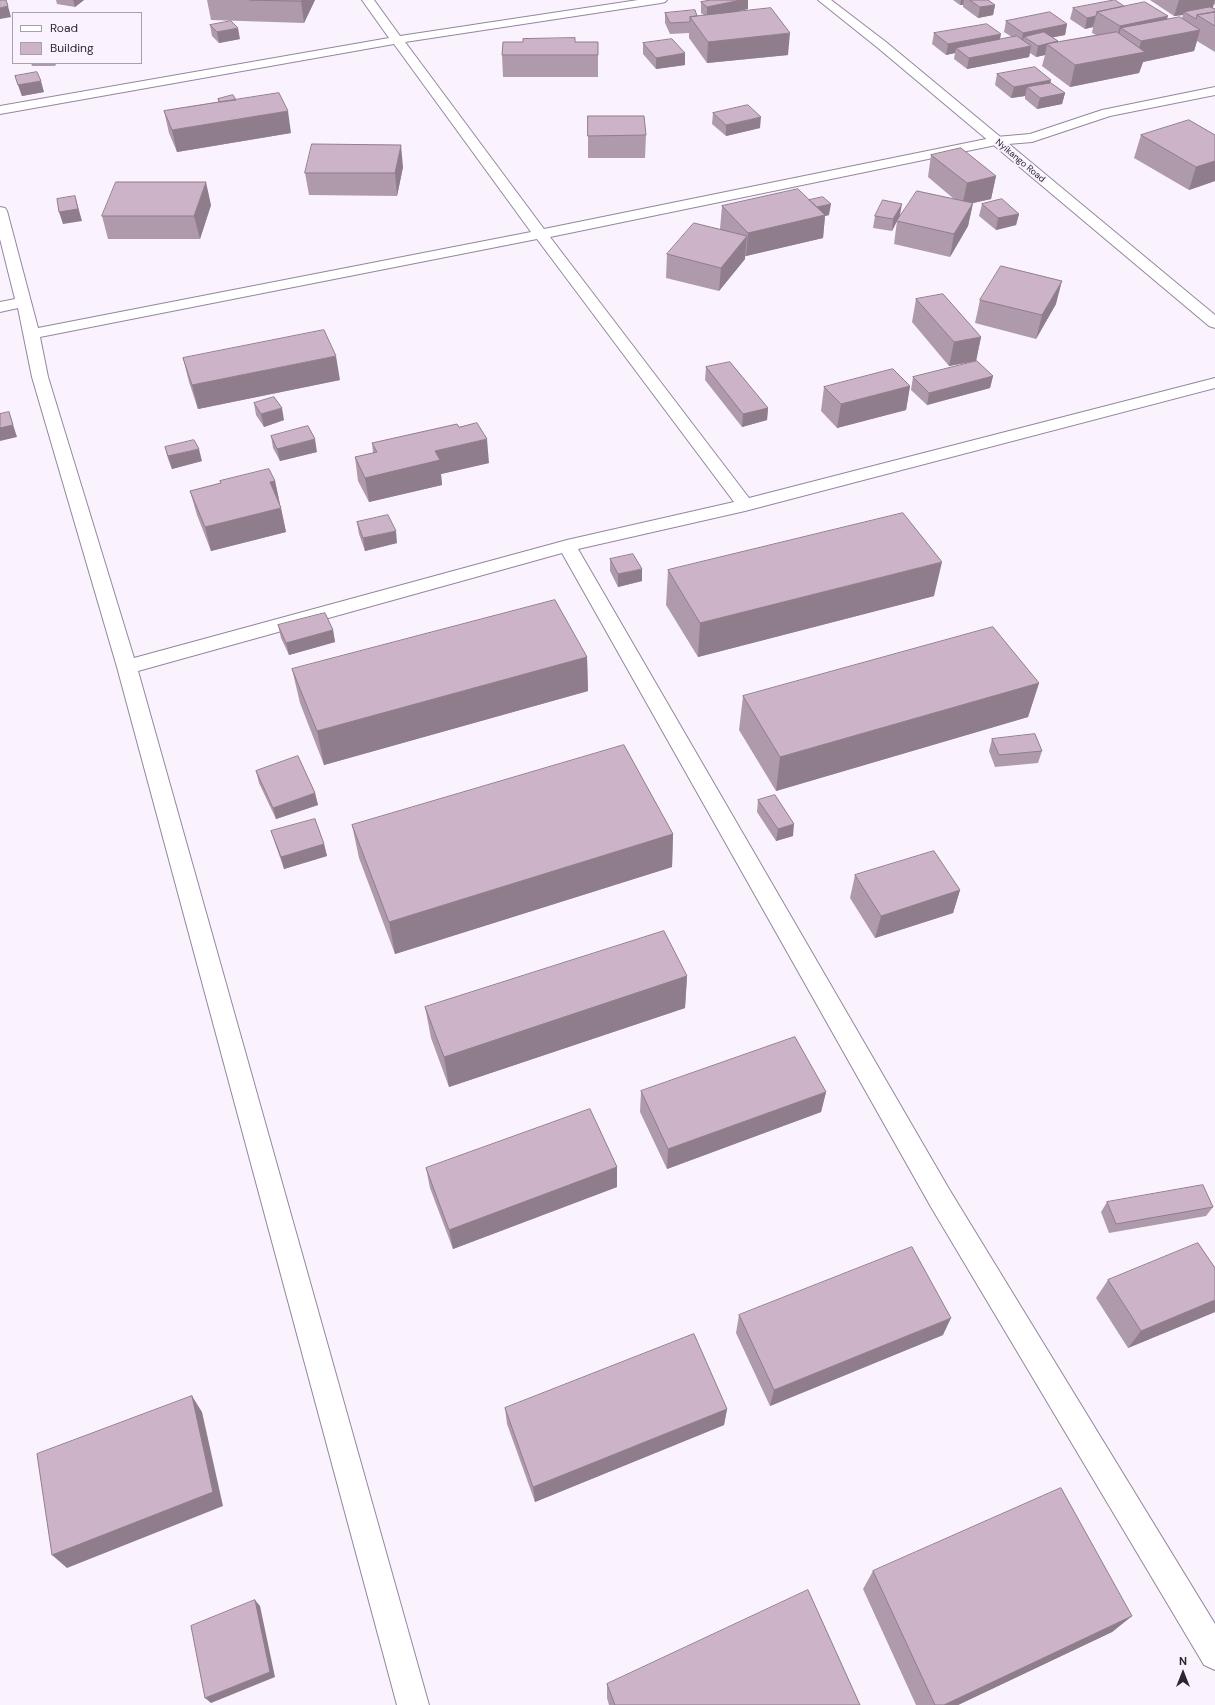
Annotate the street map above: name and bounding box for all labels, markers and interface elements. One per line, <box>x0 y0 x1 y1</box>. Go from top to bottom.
legend <box>12 12 142 64</box>
text: Road <box>50 20 78 36</box>
text: Building <box>50 40 94 56</box>
street label: Nyikango Road <box>993 137 1047 185</box>
north arrow <box>1163 1653 1203 1693</box>
text: N <box>1179 1654 1187 1668</box>

